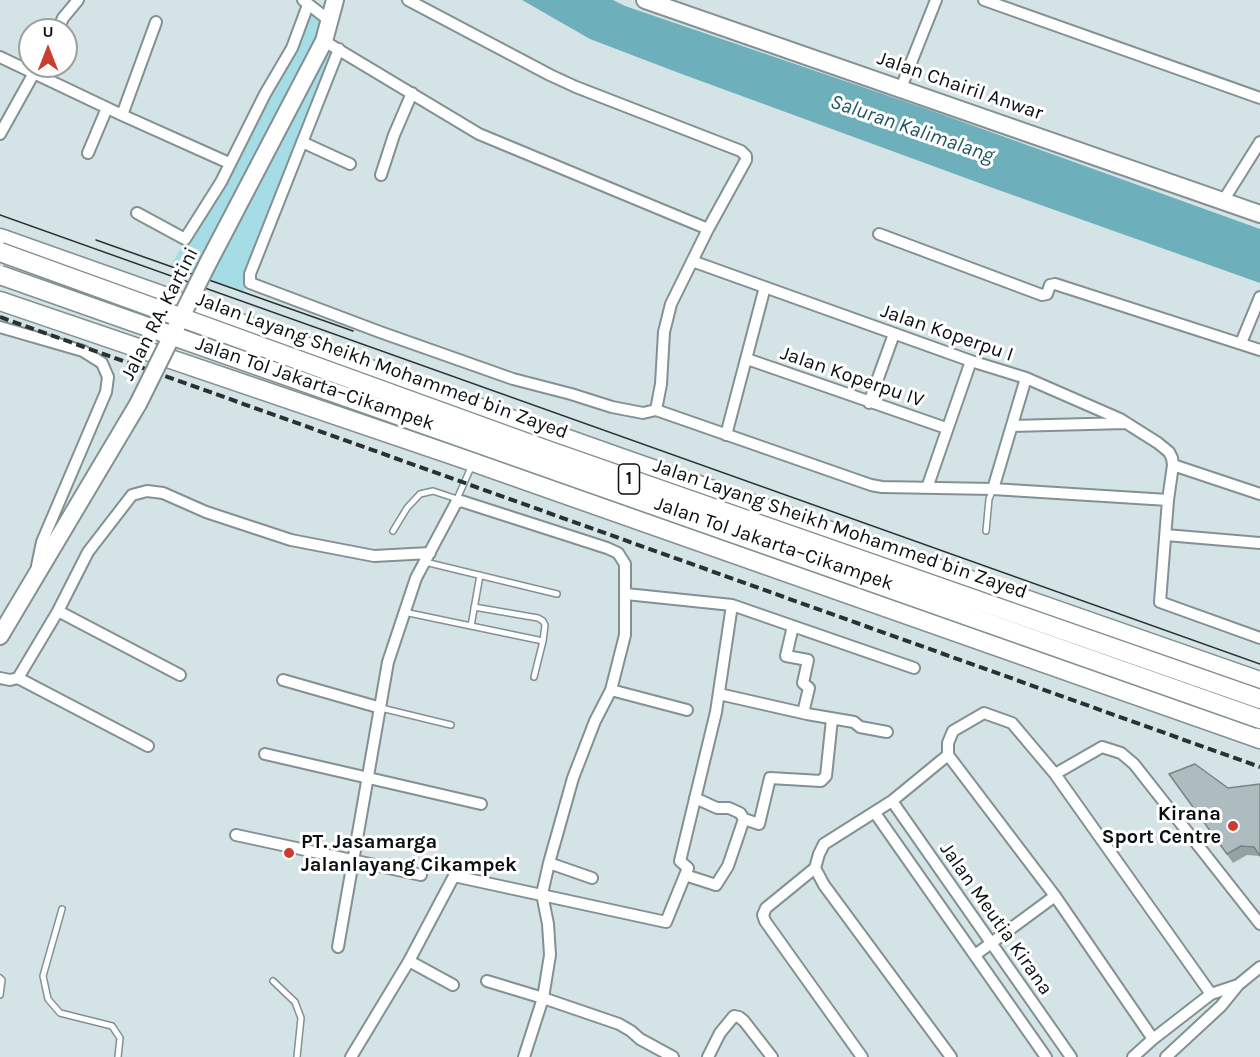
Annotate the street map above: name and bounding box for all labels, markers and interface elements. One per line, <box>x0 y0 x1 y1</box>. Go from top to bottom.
north arrow <box>18 18 78 78</box>
text: U <box>42 22 54 41</box>
street label: Jalan Chairil Anwar <box>874 46 1046 126</box>
water label: Saluran Kalimalang <box>827 89 997 169</box>
street label: Jalan RA. Kartini <box>116 243 204 385</box>
street label: Jalan Layang Sheikh Mohammed bin Zayed <box>193 287 571 445</box>
street label: Jalan Koperpu I <box>877 299 1017 367</box>
street label: Jalan Tol Jakarta–Cikampek <box>192 332 438 436</box>
street label: Jalan Koperpu IV <box>777 341 927 413</box>
street label: Jalan Layang Sheikh Mohammed bin Zayed <box>650 454 1030 604</box>
road number: 1 <box>618 464 640 494</box>
street label: Jalan Tol Jakarta–Cikampek <box>651 492 897 596</box>
place label: Kirana Sport Centre <box>1102 802 1221 849</box>
marker: Kirana Sport Centre <box>1226 819 1240 833</box>
place label: PT. Jasamarga Jalanlayang Cikampek <box>301 830 517 877</box>
street label: Jalan Meutia Kirana <box>934 838 1058 1000</box>
marker: PT. Jasamarga Jalanlayang Cikampek <box>282 846 296 860</box>

